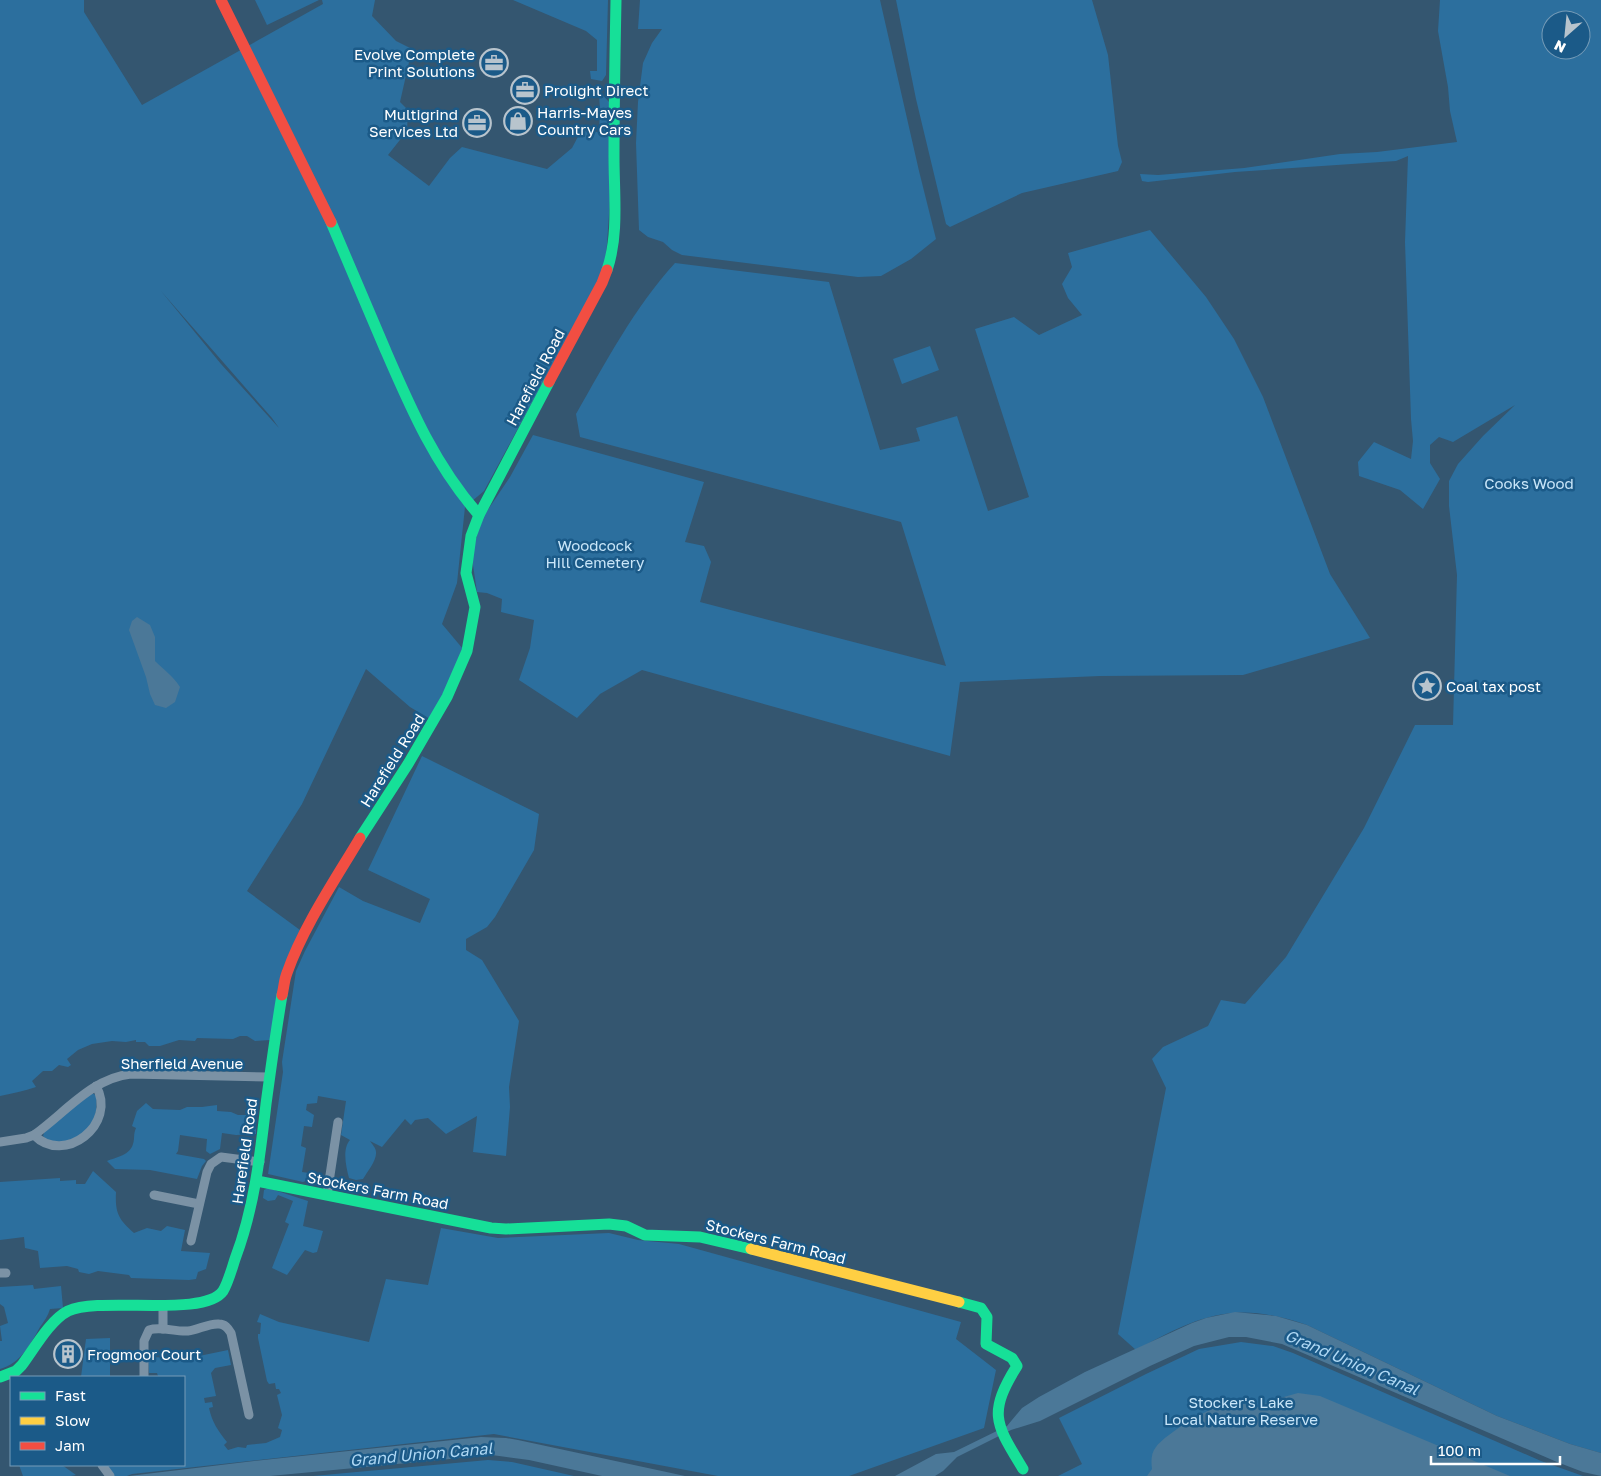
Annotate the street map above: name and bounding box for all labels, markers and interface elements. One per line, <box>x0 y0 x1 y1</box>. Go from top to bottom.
north arrow <box>1541 10 1591 60</box>
text: N <box>1551 37 1568 57</box>
place label: Evolve Complete Print Solutions <box>354 45 475 80</box>
office icon: Evolve Complete Print Solutions <box>479 48 509 78</box>
office icon: Prolight Direct <box>510 75 540 105</box>
place label: Prolight Direct <box>544 81 649 99</box>
place label: Harris-Mayes Country Cars <box>537 103 632 138</box>
place label: Multigrind Services Ltd <box>369 105 458 140</box>
shop icon: Harris-Mayes Country Cars <box>503 106 533 136</box>
office icon: Multigrind Services Ltd <box>462 108 492 138</box>
street label: Harefield Road <box>502 326 568 428</box>
park label: Cooks Wood <box>1484 474 1574 492</box>
park label: Woodcock Hill Cemetery <box>545 536 645 571</box>
place icon: Coal tax post <box>1412 671 1442 701</box>
place label: Coal tax post <box>1446 677 1541 695</box>
street label: Harefield Road <box>356 710 428 810</box>
street label: Sherfield Avenue <box>121 1054 244 1072</box>
street label: Harefield Road <box>228 1097 260 1205</box>
street label: Stockers Farm Road <box>306 1167 450 1213</box>
street label: Stockers Farm Road <box>704 1215 848 1267</box>
water label: Grand Union Canal <box>1282 1325 1423 1400</box>
building icon: Frogmoor Court <box>53 1339 83 1369</box>
place label: Frogmoor Court <box>87 1345 201 1363</box>
legend <box>10 1376 185 1466</box>
text: Fast <box>55 1386 86 1404</box>
park label: Stocker's Lake Local Nature Reserve <box>1164 1393 1318 1428</box>
text: Slow <box>55 1411 90 1429</box>
scale bar <box>1431 1434 1560 1466</box>
text: Jam <box>55 1436 85 1454</box>
water label: Grand Union Canal <box>349 1438 494 1470</box>
text: 100 m <box>1438 1441 1481 1459</box>

